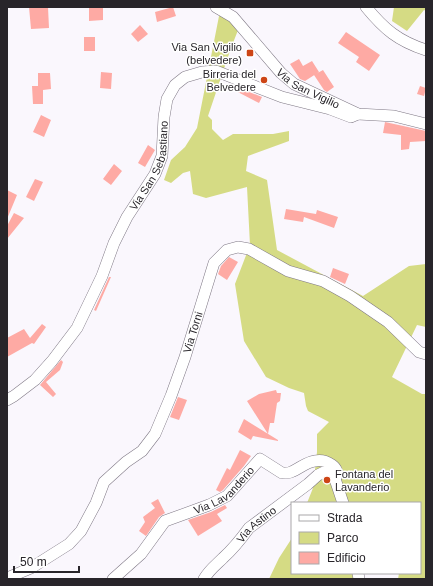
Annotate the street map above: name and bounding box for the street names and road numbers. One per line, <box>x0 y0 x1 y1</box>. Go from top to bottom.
street label: Via San Vigilio <box>274 66 342 111</box>
street label: Via San Sebastiano <box>127 120 170 212</box>
street label: Via Torni <box>181 310 205 354</box>
street label: Via Lavanderio <box>192 464 256 516</box>
street label: Via Astino <box>234 504 278 545</box>

